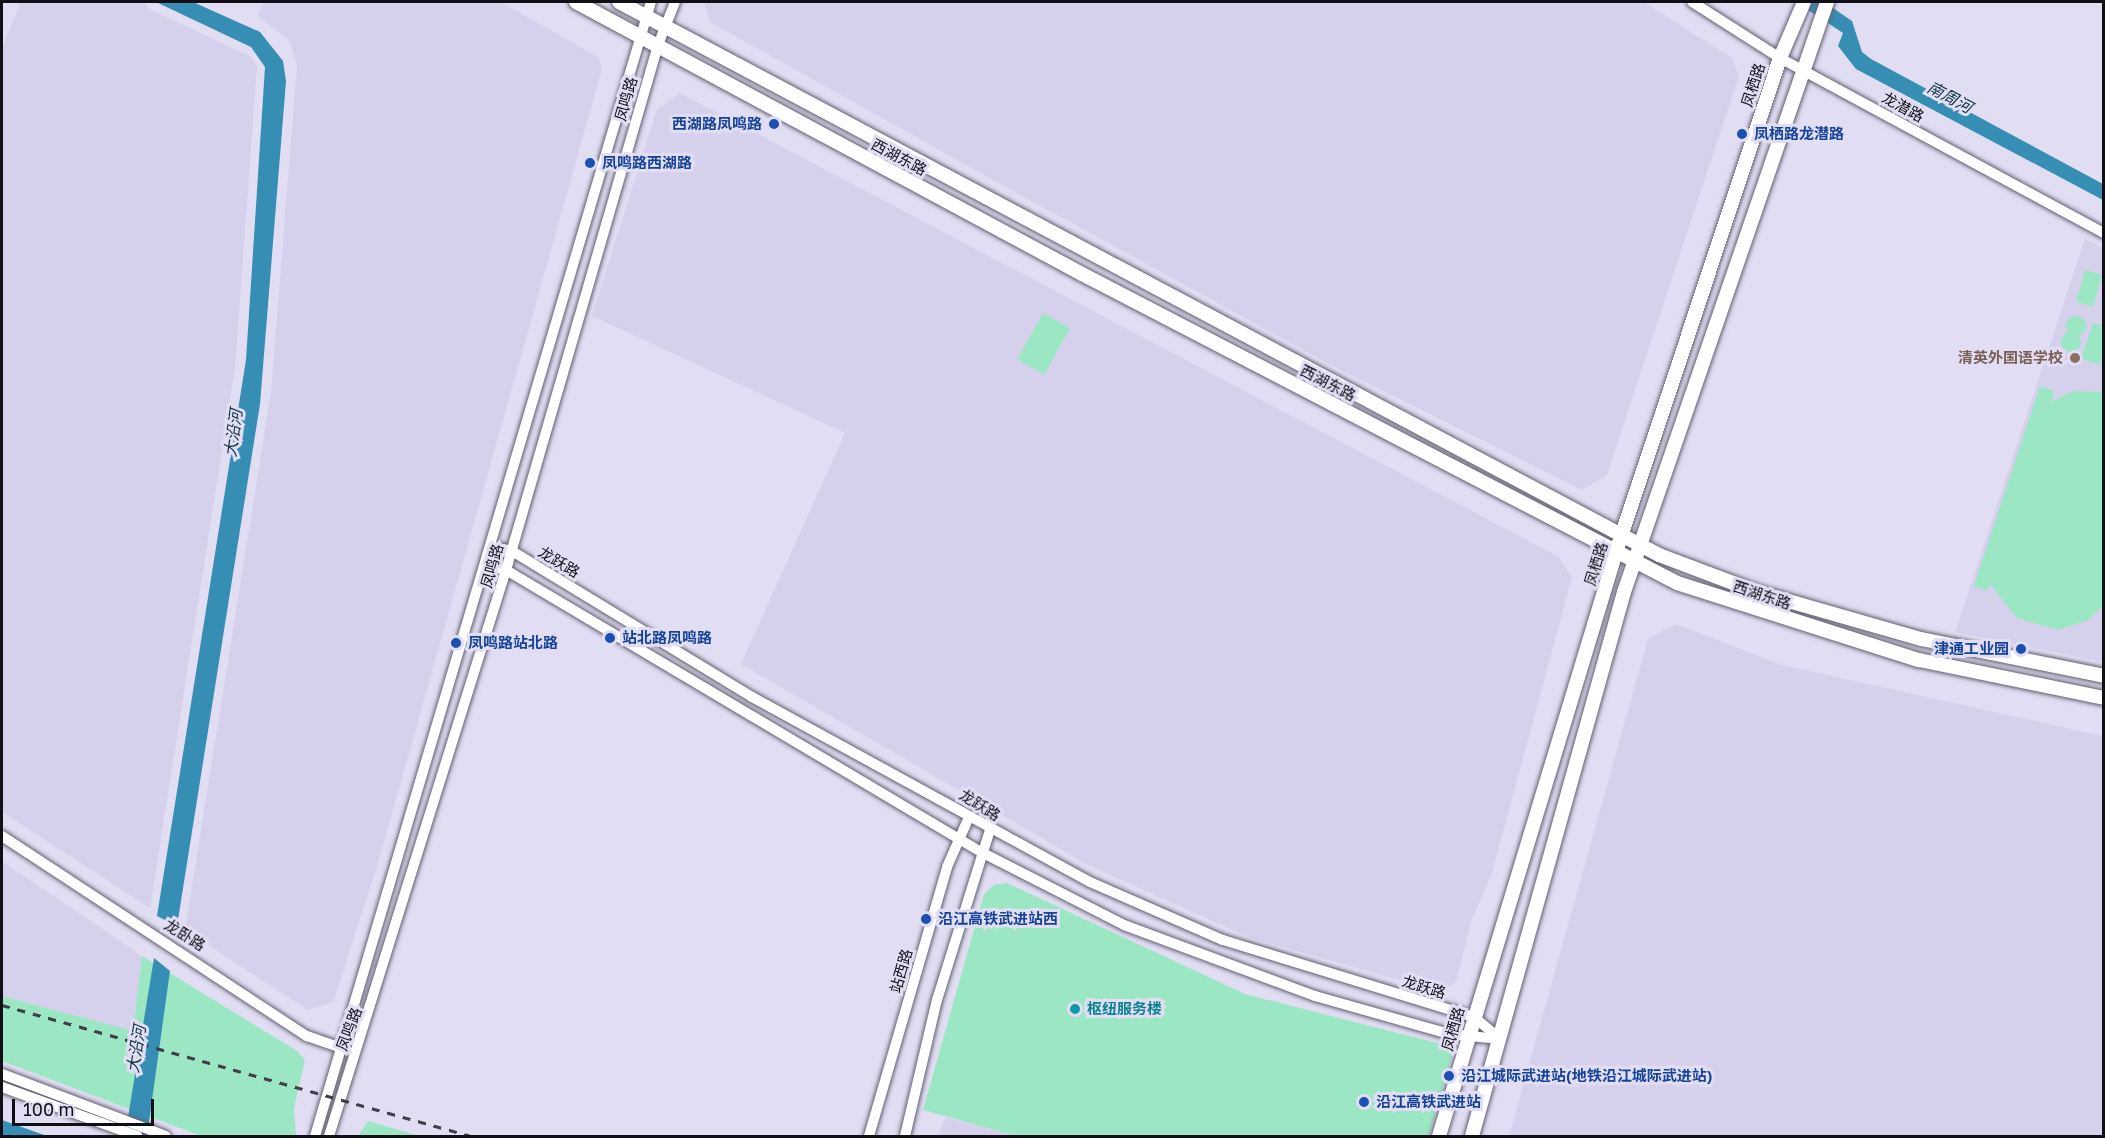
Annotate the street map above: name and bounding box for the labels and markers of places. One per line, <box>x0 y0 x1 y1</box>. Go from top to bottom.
place label: 西湖路凤鸣路 <box>672 115 762 133</box>
marker: 西湖路凤鸣路 <box>767 117 781 131</box>
place label: 凤栖路龙潜路 <box>1754 125 1844 143</box>
marker: 凤栖路龙潜路 <box>1735 127 1749 141</box>
place label: 凤鸣路西湖路 <box>602 154 692 172</box>
marker: 凤鸣路西湖路 <box>583 156 597 170</box>
place label: 清英外国语学校 <box>1958 349 2063 367</box>
marker: 清英外国语学校 <box>2068 351 2082 365</box>
place label: 站北路凤鸣路 <box>622 629 712 647</box>
marker: 站北路凤鸣路 <box>603 631 617 645</box>
place label: 凤鸣路站北路 <box>468 634 558 652</box>
marker: 凤鸣路站北路 <box>449 636 463 650</box>
place label: 津通工业园 <box>1934 640 2009 658</box>
marker: 津通工业园 <box>2014 642 2028 656</box>
place label: 沿江高铁武进站西 <box>938 910 1058 928</box>
marker: 沿江高铁武进站西 <box>919 912 933 926</box>
place label: 枢纽服务楼 <box>1087 1000 1162 1018</box>
marker: 枢纽服务楼 <box>1068 1002 1082 1016</box>
place label: 沿江城际武进站(地铁沿江城际武进站) <box>1461 1067 1712 1085</box>
marker: 沿江城际武进站(地铁沿江城际武进站) <box>1442 1069 1456 1083</box>
place label: 沿江高铁武进站 <box>1376 1093 1481 1111</box>
marker: 沿江高铁武进站 <box>1357 1095 1371 1109</box>

